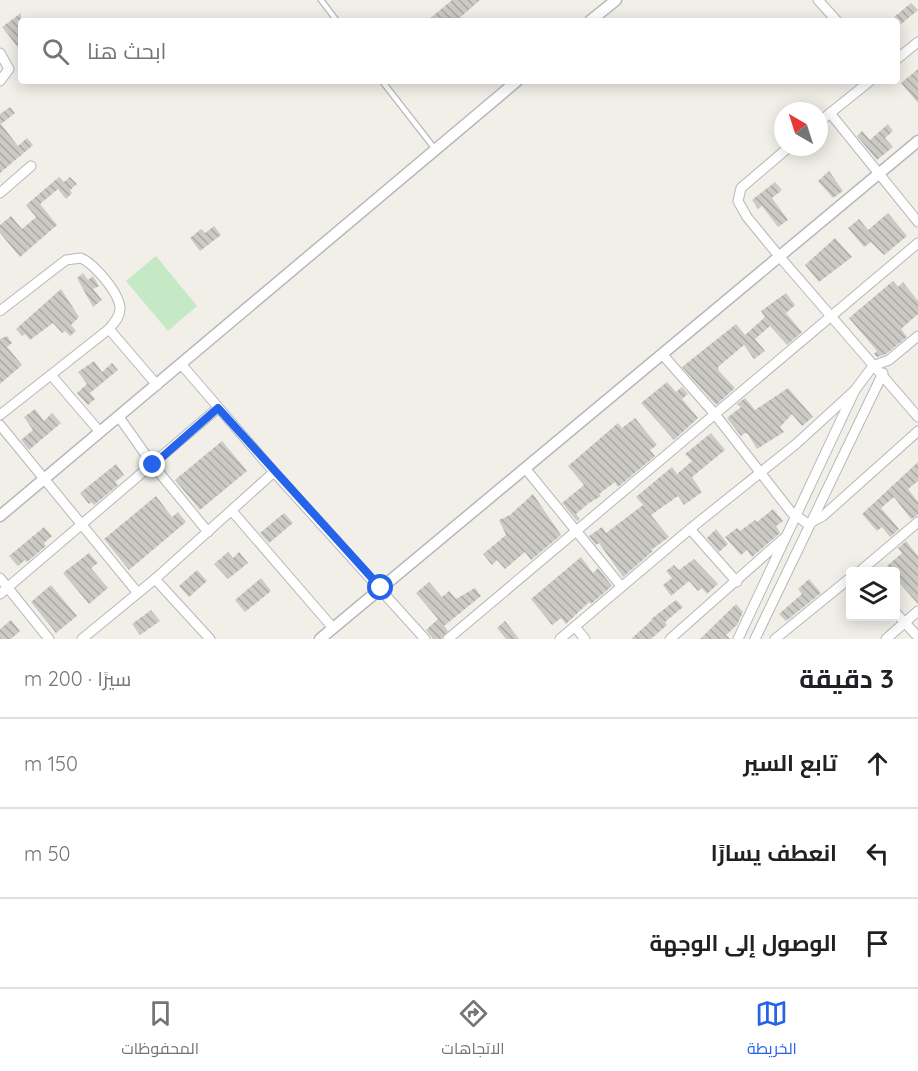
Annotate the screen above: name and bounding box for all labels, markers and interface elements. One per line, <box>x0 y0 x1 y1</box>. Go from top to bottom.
search box <box>18 18 900 84</box>
icon: search <box>39 35 72 68</box>
text: ابحث هنا <box>87 37 167 65</box>
north arrow <box>774 102 828 156</box>
route end <box>139 451 165 477</box>
map controls <box>846 567 900 621</box>
button: layers <box>846 567 900 621</box>
route start <box>367 574 393 600</box>
text: 3 دقيقة <box>799 662 894 695</box>
text: سيرًا · 200 m <box>24 666 131 691</box>
icon: ahead <box>861 747 894 780</box>
text: تابع السير <box>743 749 837 777</box>
text: 150 m <box>24 751 78 776</box>
icon: left <box>861 837 894 870</box>
text: انعطف يسارًا <box>711 839 837 867</box>
text: 50 m <box>24 841 71 866</box>
icon: arrive <box>861 927 894 960</box>
text: الوصول إلى الوجهة <box>649 929 837 957</box>
tab: المحفوظات <box>121 997 199 1063</box>
tab: الاتجاهات <box>441 997 505 1063</box>
tab: الخريطة <box>747 997 797 1063</box>

